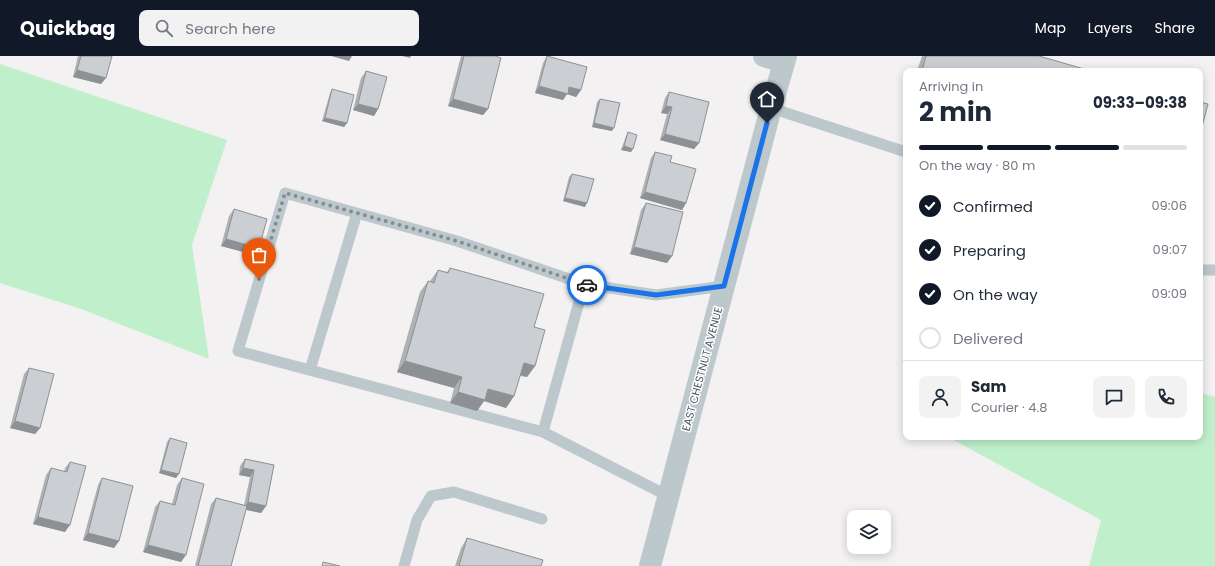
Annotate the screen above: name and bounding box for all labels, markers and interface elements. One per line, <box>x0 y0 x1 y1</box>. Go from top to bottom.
search box <box>139 10 419 46</box>
text: Quickbag <box>20 15 115 42</box>
icon: search <box>153 17 175 39</box>
text: Search here <box>185 18 276 39</box>
text: Map <box>1035 18 1066 38</box>
text: Layers <box>1088 18 1132 38</box>
text: Share <box>1154 18 1195 38</box>
text: Arriving in <box>919 77 983 96</box>
pin <box>750 82 784 123</box>
icon: home <box>756 88 778 110</box>
text: 09:33–09:38 <box>1093 92 1187 113</box>
text: 2 min <box>919 94 992 130</box>
text: On the way · 80 m <box>919 156 1035 175</box>
icon: check <box>919 195 941 217</box>
text: Confirmed <box>953 196 1033 217</box>
text: 09:06 <box>1151 196 1187 215</box>
pin <box>242 238 276 279</box>
icon: check <box>919 239 941 261</box>
text: Preparing <box>953 240 1026 261</box>
text: 09:07 <box>1153 240 1187 259</box>
icon: bag <box>248 244 270 266</box>
courier <box>567 265 607 305</box>
icon: car <box>576 274 598 296</box>
icon: check <box>919 283 941 305</box>
text: On the way <box>953 284 1038 305</box>
text: 09:09 <box>1152 284 1187 303</box>
street label: EAST CHESTNUT AVENUE <box>678 305 726 433</box>
text: Delivered <box>953 328 1023 349</box>
button: person <box>919 376 961 418</box>
text: Sam <box>971 376 1006 397</box>
button: chat <box>1093 376 1135 418</box>
button: phone <box>1145 376 1187 418</box>
text: Courier · 4.8 <box>971 398 1047 417</box>
map controls <box>847 510 891 554</box>
button: layers <box>847 510 891 554</box>

